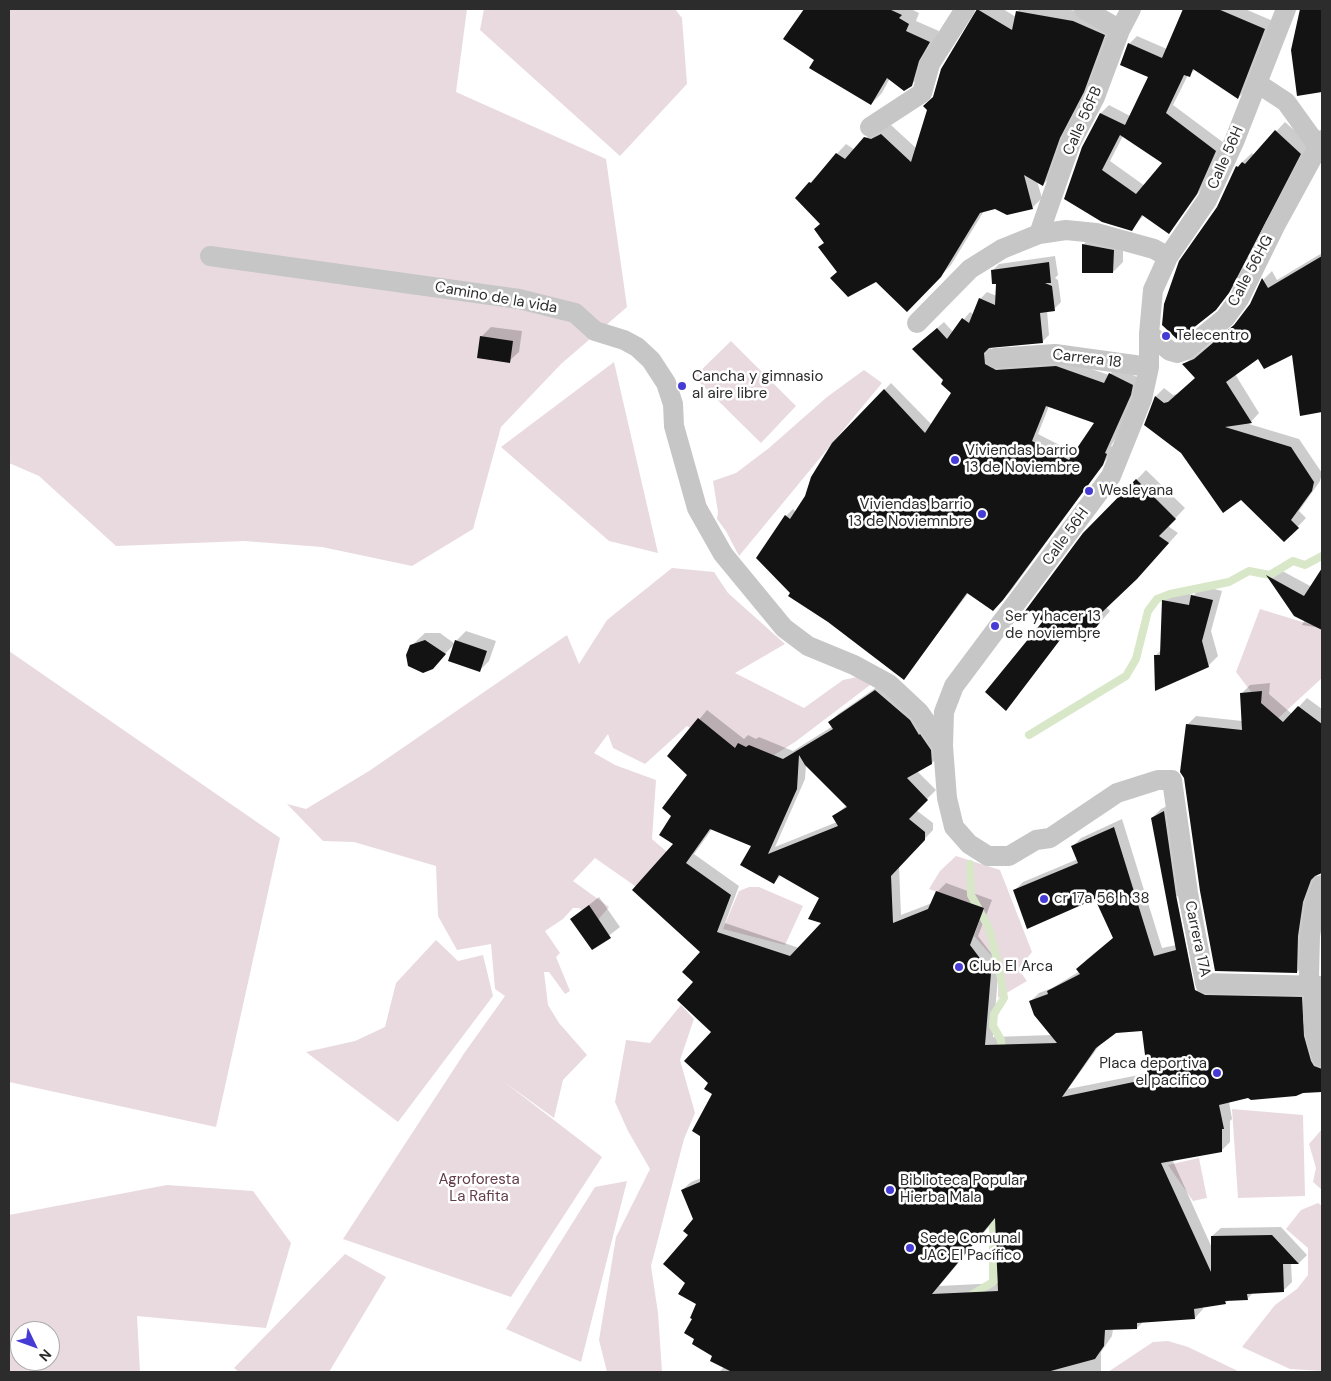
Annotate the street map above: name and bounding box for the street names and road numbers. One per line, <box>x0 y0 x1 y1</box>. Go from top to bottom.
street label: Calle 56FB <box>1060 84 1106 158</box>
street label: Calle 56H <box>1204 124 1248 192</box>
street label: Calle 56HG <box>1225 232 1277 310</box>
street label: Camino de la vida <box>433 278 559 318</box>
street label: Carrera 18 <box>1051 346 1123 372</box>
street label: Calle 56H <box>1039 505 1093 569</box>
street label: Carrera 17A <box>1180 899 1214 979</box>

